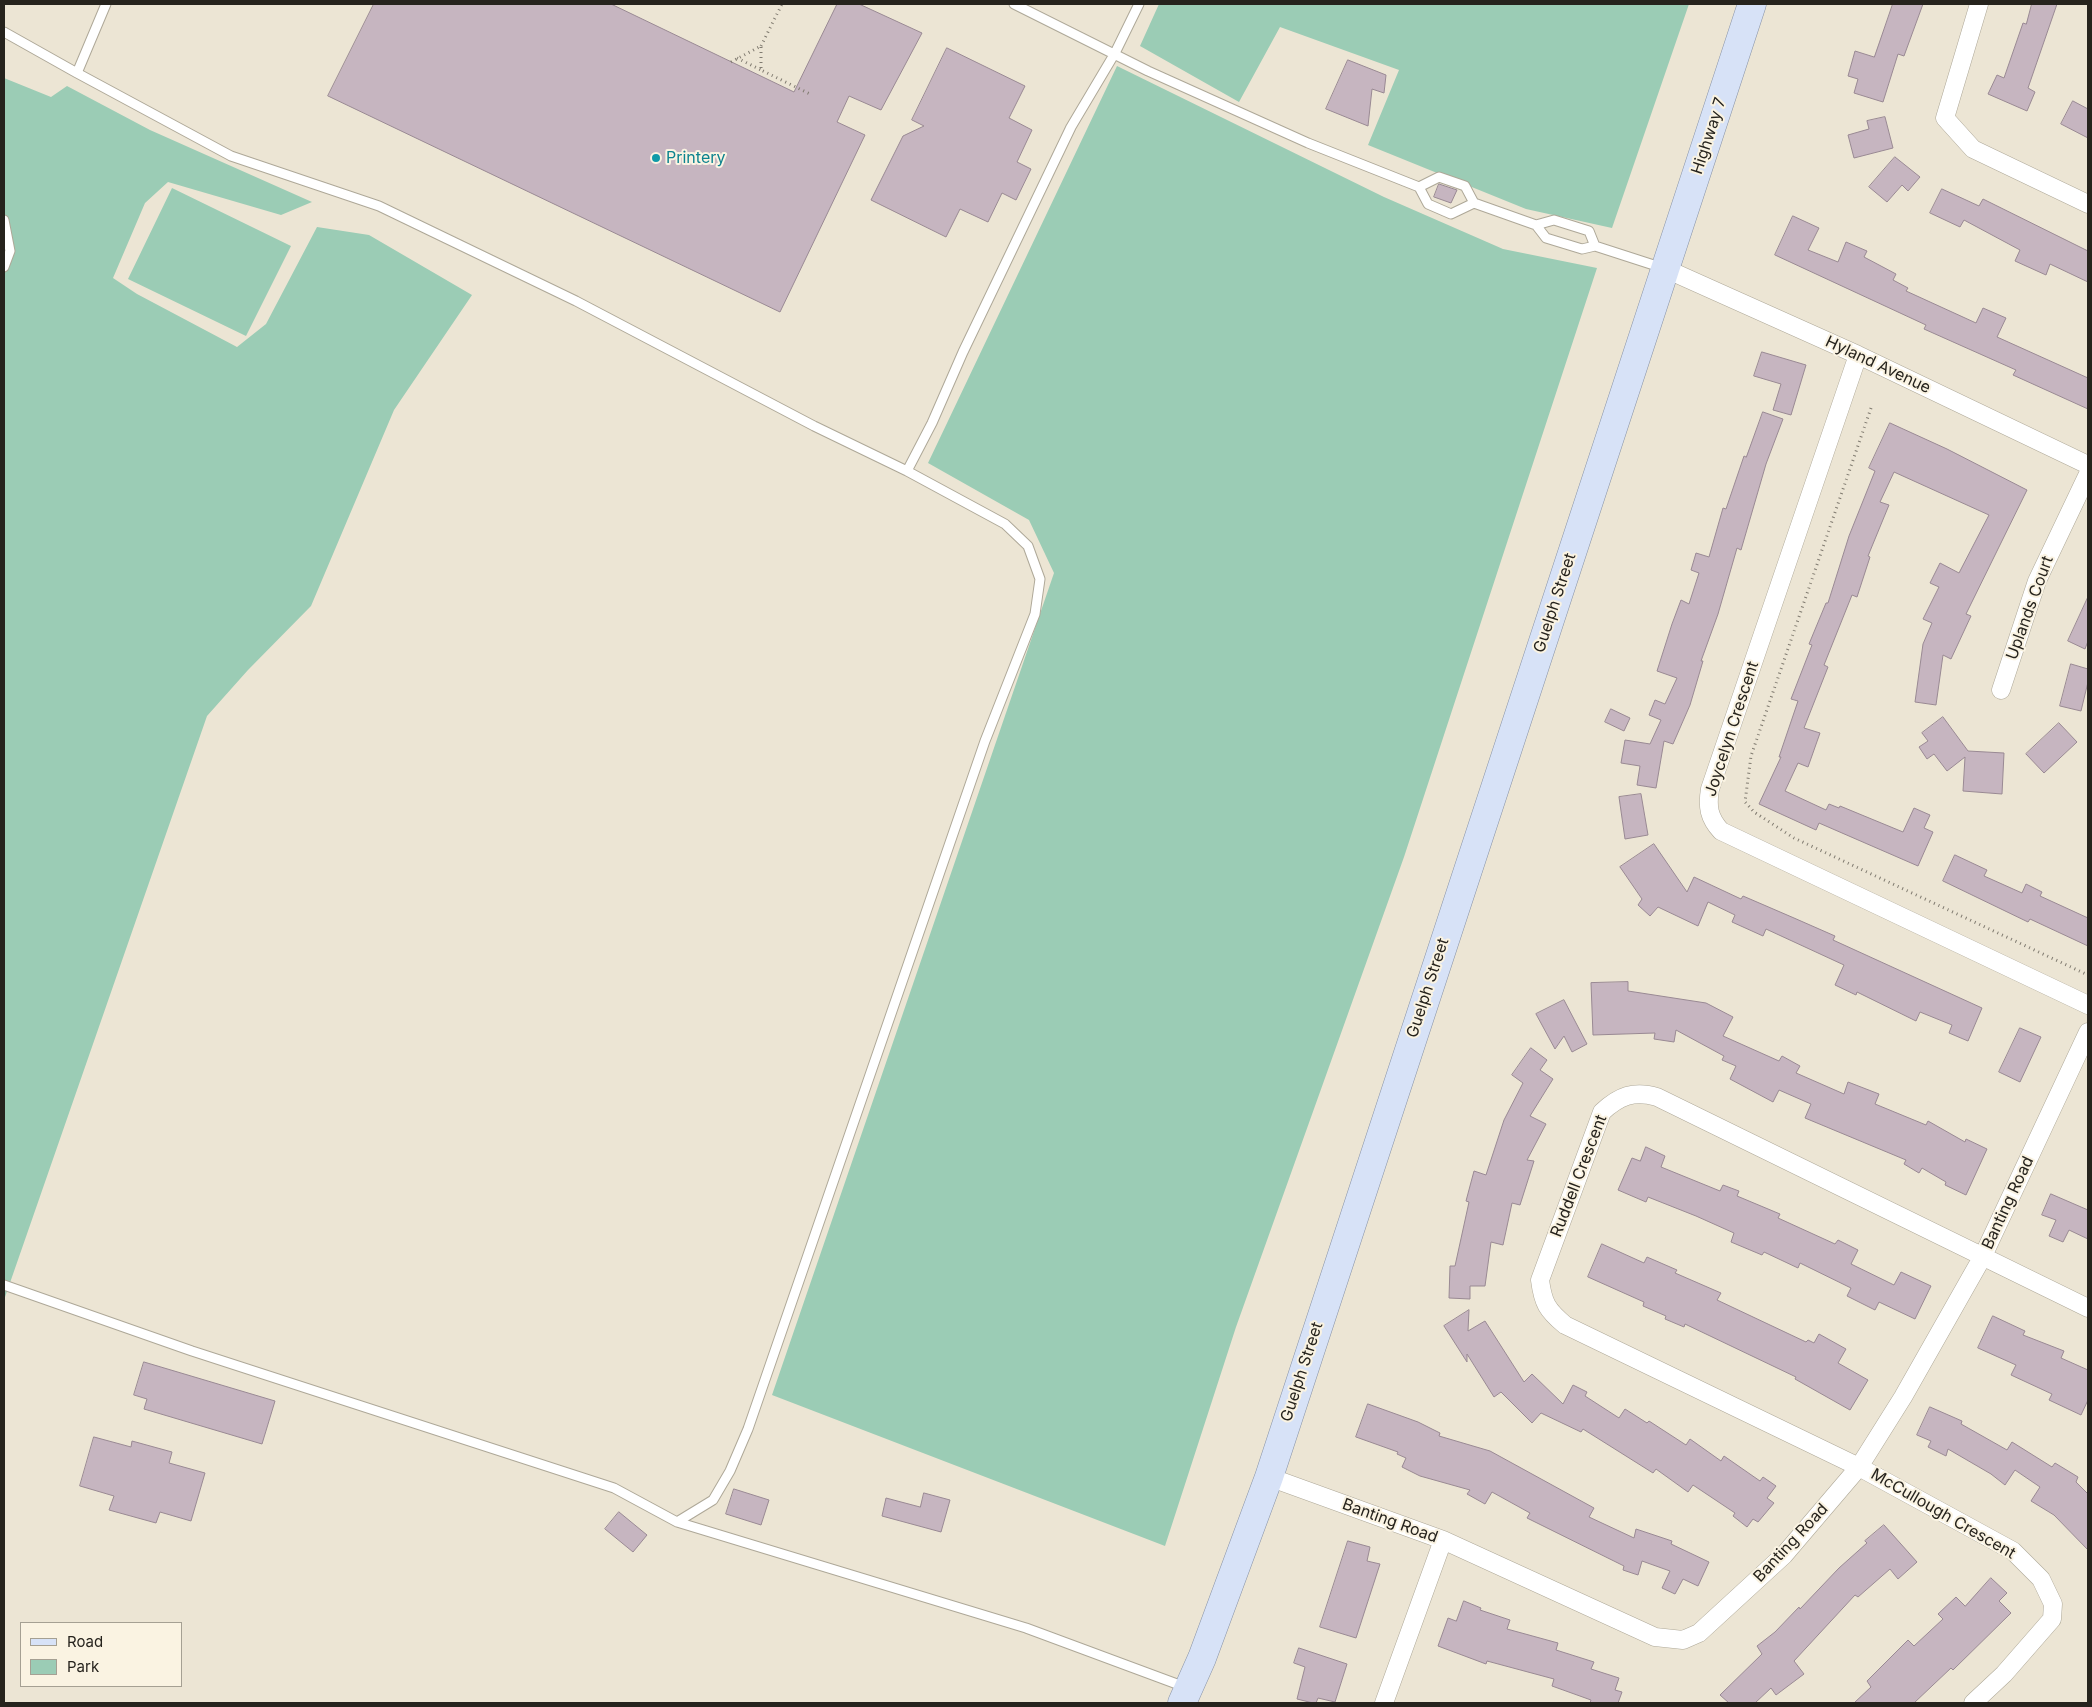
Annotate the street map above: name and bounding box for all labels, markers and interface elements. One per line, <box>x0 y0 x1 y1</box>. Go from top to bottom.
street label: Highway 7 <box>1688 95 1730 177</box>
place label: Printery <box>666 148 725 168</box>
marker: Printery <box>650 152 662 164</box>
street label: Hyland Avenue <box>1822 332 1934 398</box>
street label: Guelph Street <box>1530 551 1580 655</box>
street label: Uplands Court <box>2002 553 2058 663</box>
street label: Joycelyn Crescent <box>1701 659 1763 799</box>
street label: Guelph Street <box>1403 936 1453 1040</box>
street label: Ruddell Crescent <box>1547 1112 1611 1240</box>
street label: Banting Road <box>1978 1153 2038 1253</box>
street label: Guelph Street <box>1277 1320 1327 1424</box>
street label: McCullough Crescent <box>1867 1465 2019 1563</box>
street label: Banting Road <box>1340 1495 1440 1547</box>
street label: Banting Road <box>1750 1500 1832 1586</box>
legend <box>20 1622 182 1687</box>
text: Road <box>67 1632 103 1651</box>
text: Park <box>67 1657 99 1676</box>

